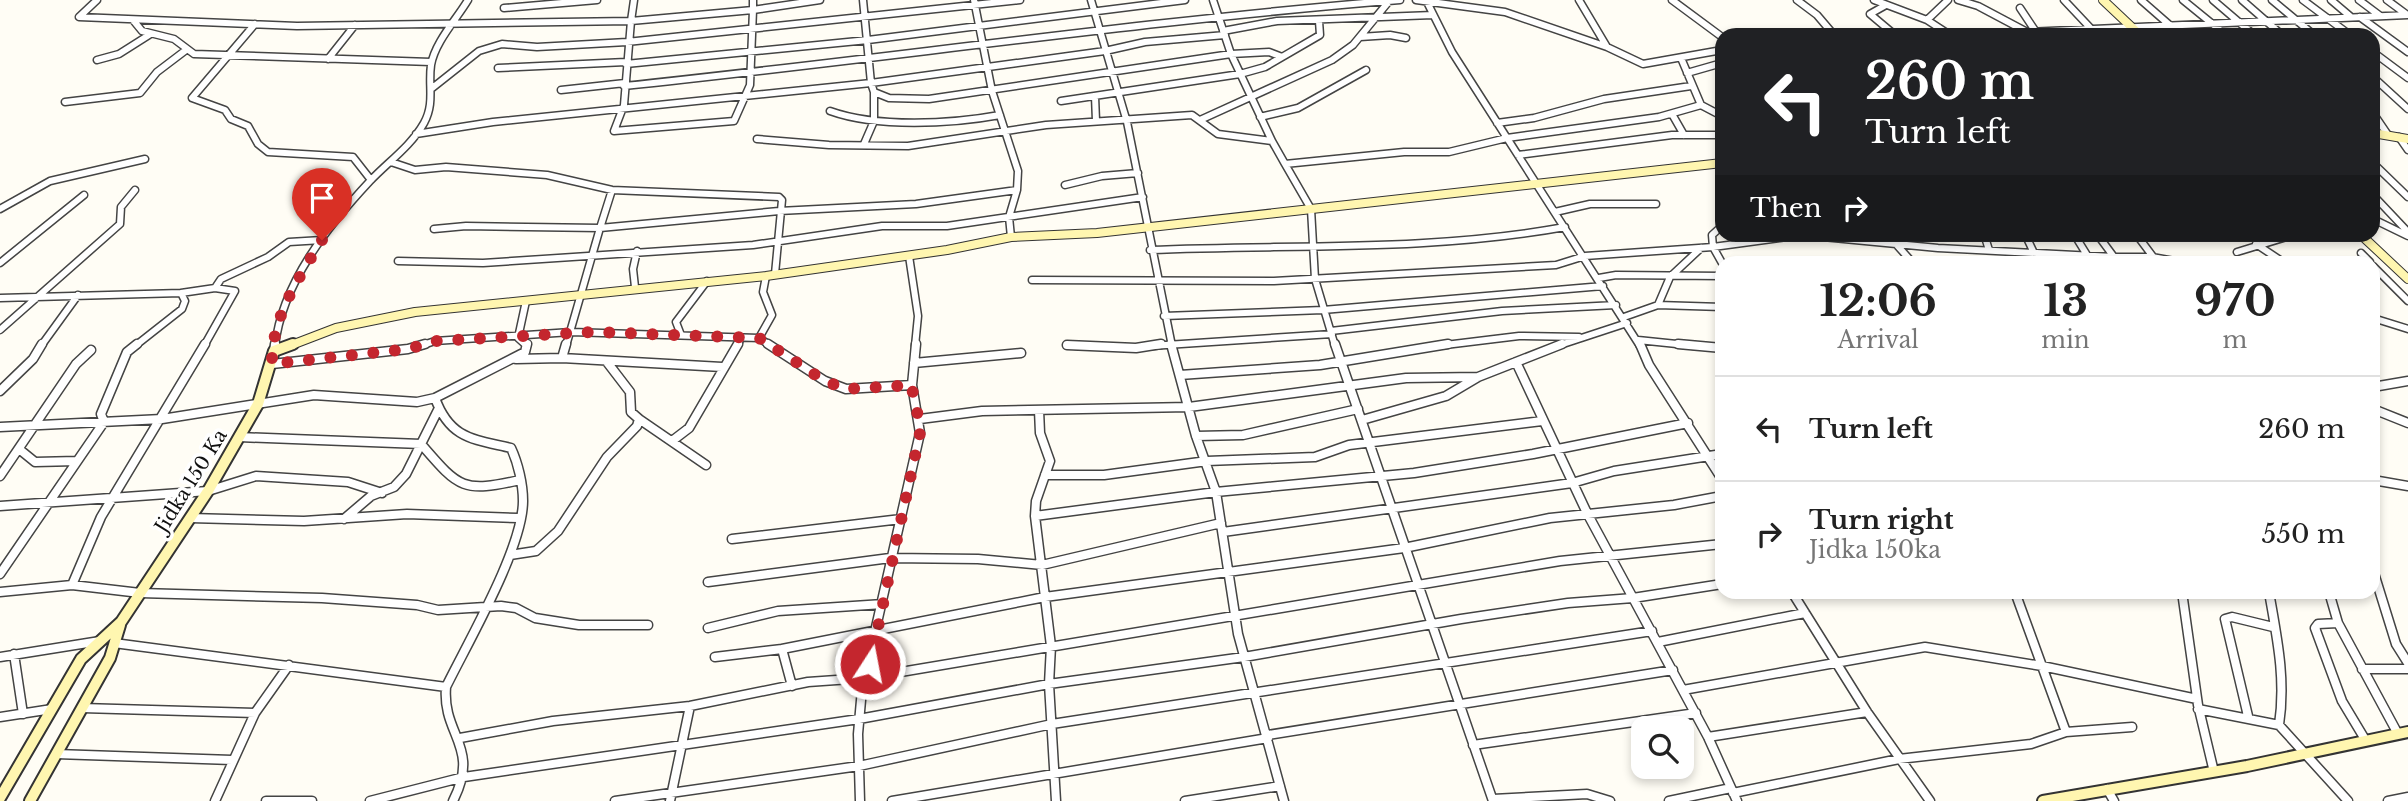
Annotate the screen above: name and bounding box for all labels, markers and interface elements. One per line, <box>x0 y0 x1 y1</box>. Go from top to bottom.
text: 260 m <box>1865 51 2034 112</box>
icon: left <box>1750 56 1841 147</box>
text: Turn left <box>1865 112 2011 152</box>
pin <box>292 168 352 240</box>
icon: arrive <box>303 179 341 217</box>
icon: right <box>1836 189 1874 227</box>
text: Then <box>1750 192 1822 224</box>
text: 12:06 <box>1819 275 1937 327</box>
text: 13 <box>2043 275 2088 327</box>
text: 970 <box>2194 275 2276 327</box>
text: Arrival <box>1837 326 1919 354</box>
text: min <box>2041 326 2090 354</box>
text: m <box>2222 326 2247 354</box>
icon: left <box>1750 410 1788 448</box>
text: Turn left <box>1809 413 1933 445</box>
text: 260 m <box>2258 413 2345 445</box>
street label: Jidka 150 Ka <box>148 425 232 540</box>
text: Turn right <box>1809 504 1954 536</box>
icon: right <box>1750 515 1788 553</box>
text: 550 m <box>2262 518 2345 550</box>
text: Jidka 150ka <box>1809 536 1941 564</box>
position arrow <box>833 627 907 701</box>
map controls <box>1631 716 1694 779</box>
button: search <box>1631 716 1694 779</box>

